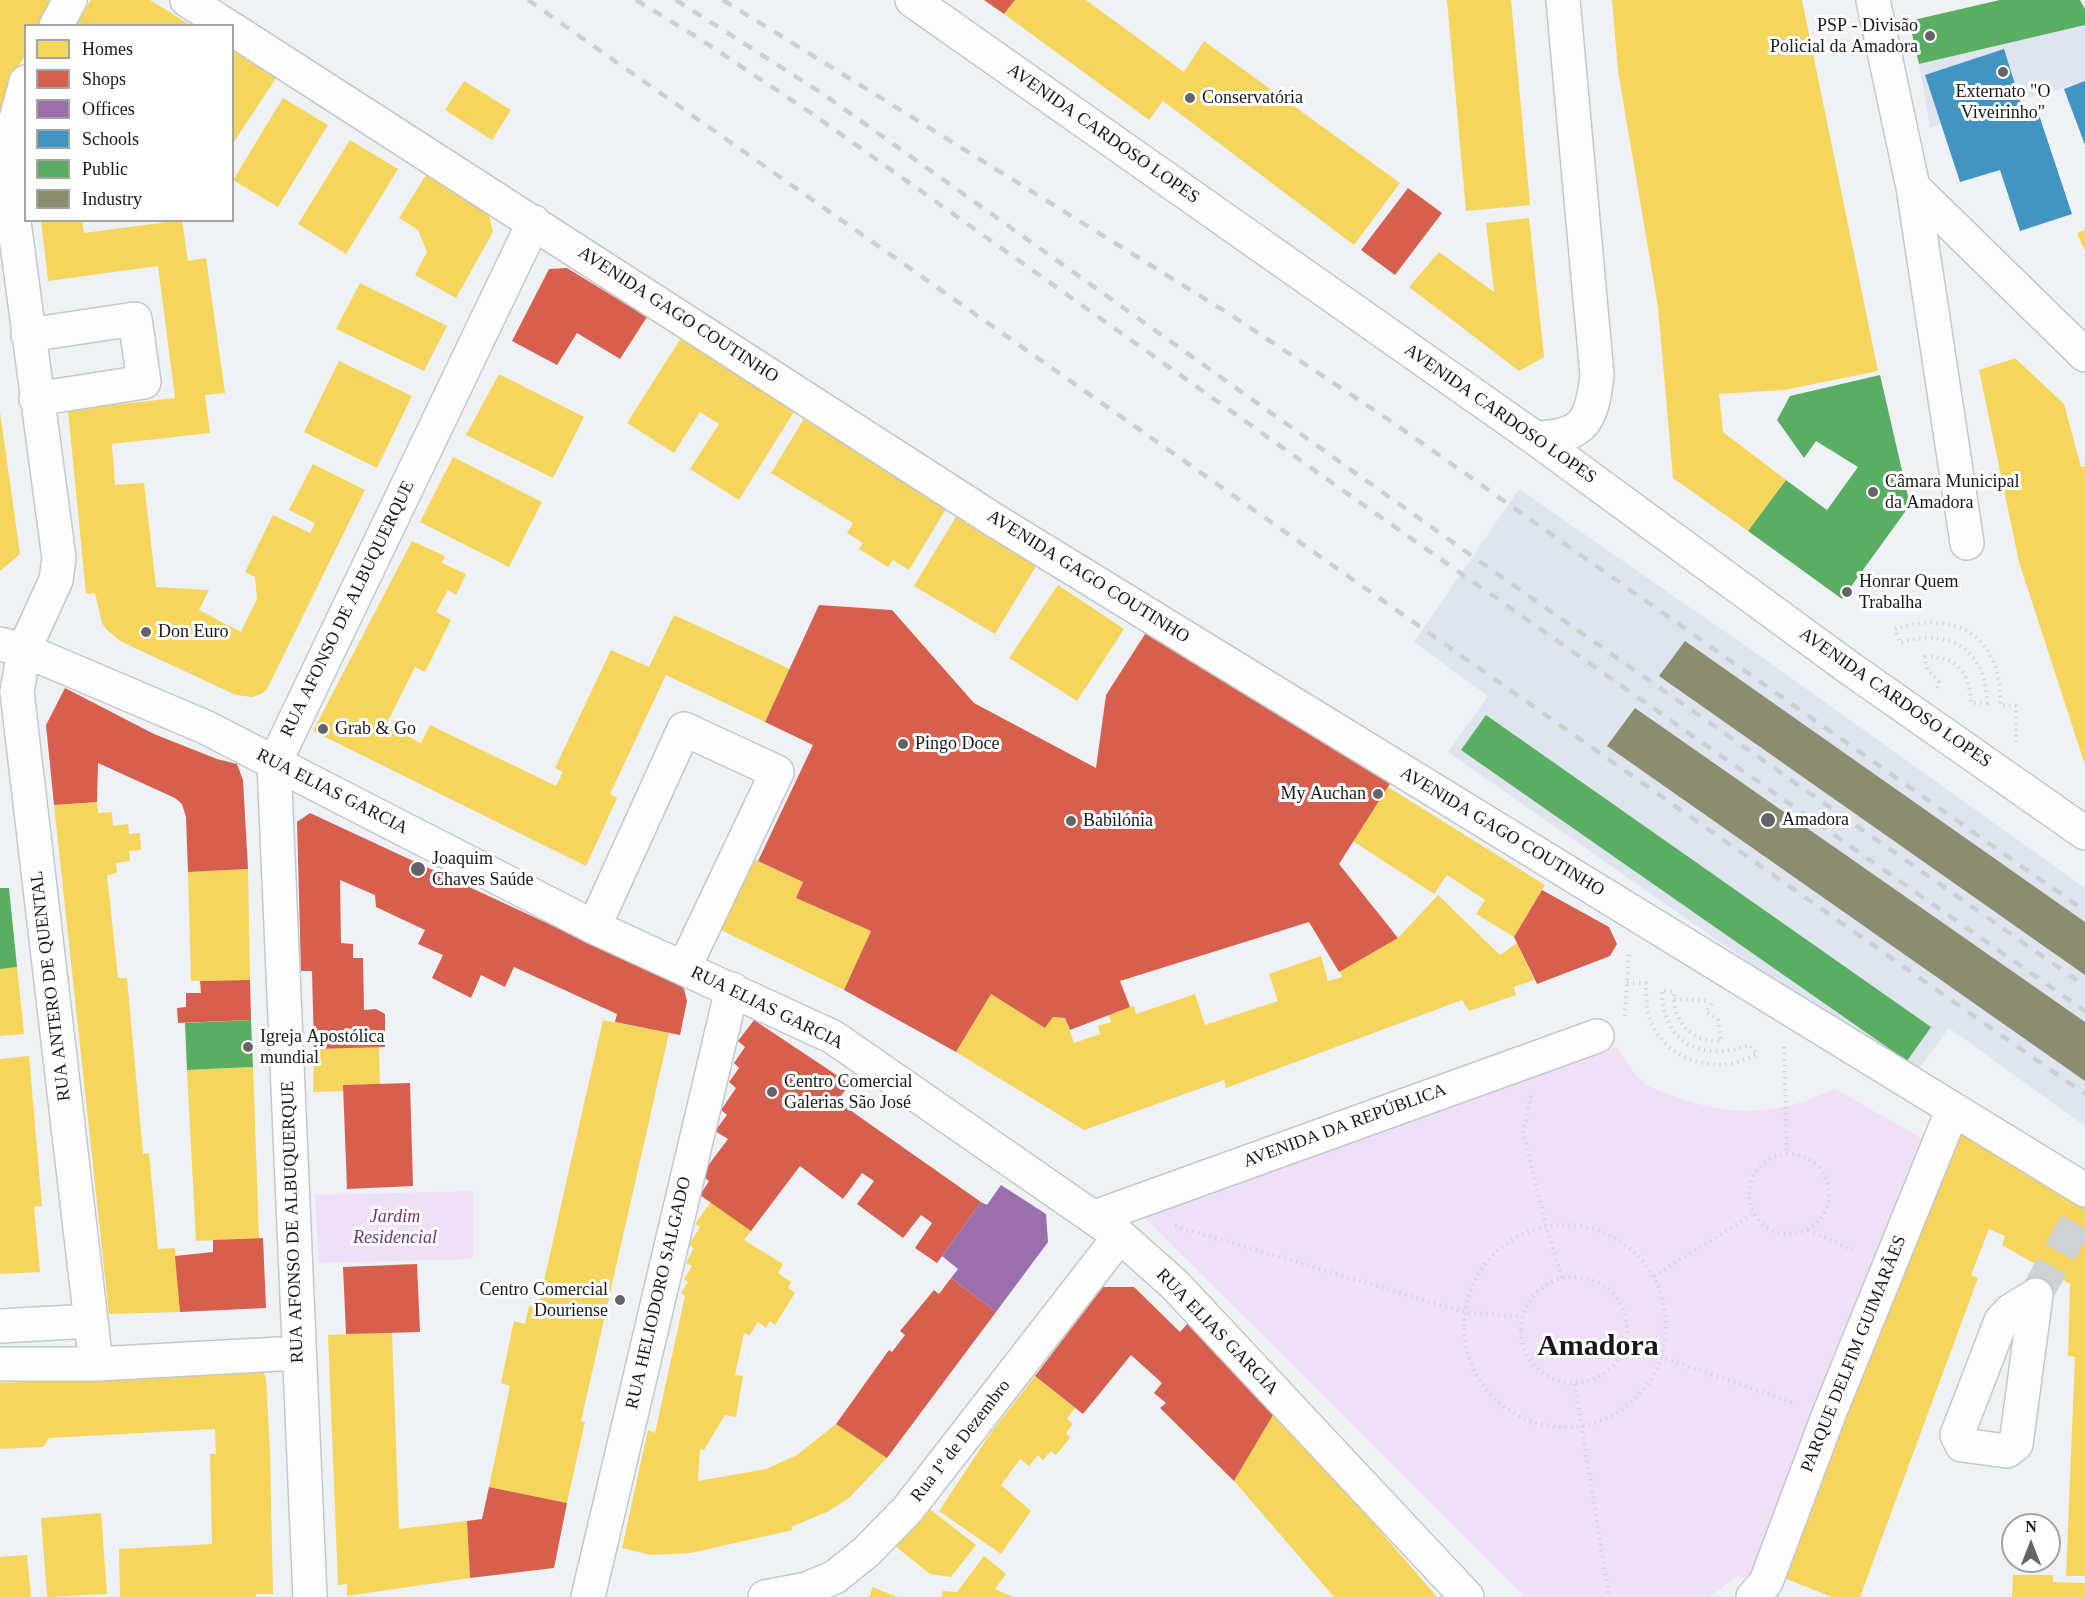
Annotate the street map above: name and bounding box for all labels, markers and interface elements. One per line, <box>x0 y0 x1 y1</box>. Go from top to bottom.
place label: PSP - Divisão Policial da Amadora <box>1770 15 1918 57</box>
legend <box>24 24 234 222</box>
marker: PSP - Divisão Policial da Amadora <box>1923 29 1937 43</box>
text: Homes <box>82 39 133 59</box>
street label: AVENIDA CARDOSO LOPES <box>1003 59 1203 209</box>
marker: Externato "O Viveirinho" <box>1996 65 2010 79</box>
text: Shops <box>82 69 126 89</box>
place label: Externato "O Viveirinho" <box>1956 81 2050 124</box>
place label: Conservatória <box>1202 87 1303 109</box>
marker: Conservatória <box>1183 91 1197 105</box>
text: Offices <box>82 99 135 119</box>
text: Schools <box>82 129 139 149</box>
text: Public <box>82 159 128 179</box>
text: Industry <box>82 189 142 209</box>
street label: AVENIDA GAGO COUTINHO <box>574 242 782 388</box>
street label: AVENIDA CARDOSO LOPES <box>1400 339 1600 489</box>
place label: Câmara Municipal da Amadora <box>1885 471 2019 514</box>
street label: RUA AFONSO DE ALBUQUERQUE <box>276 477 420 741</box>
marker: Câmara Municipal da Amadora <box>1866 485 1880 499</box>
street label: AVENIDA GAGO COUTINHO <box>983 506 1193 648</box>
place label: Honrar Quem Trabalha <box>1859 571 1958 614</box>
marker: Honrar Quem Trabalha <box>1840 585 1854 599</box>
place label: Don Euro <box>158 621 228 643</box>
street label: AVENIDA CARDOSO LOPES <box>1795 623 1995 773</box>
marker: Don Euro <box>139 625 153 639</box>
place label: Grab & Go <box>335 718 416 740</box>
marker: Grab & Go <box>316 722 330 736</box>
place label: Pingo Doce <box>915 733 999 755</box>
marker: Pingo Doce <box>896 737 910 751</box>
street label: RUA ELIAS GARCIA <box>253 744 411 840</box>
street label: AVENIDA GAGO COUTINHO <box>1396 762 1608 902</box>
place label: My Auchan <box>1281 783 1366 805</box>
marker: My Auchan <box>1371 787 1385 801</box>
place label: Amadora <box>1782 809 1849 831</box>
place label: Babilónia <box>1083 810 1153 832</box>
marker: Amadora <box>1759 811 1777 829</box>
marker: Babilónia <box>1064 814 1078 828</box>
place label: Joaquim Chaves Saúde <box>432 848 533 890</box>
marker: Joaquim Chaves Saúde <box>409 860 427 878</box>
street label: RUA ANTERO DE QUENTAL <box>26 870 76 1102</box>
street label: RUA ELIAS GARCIA <box>687 962 847 1054</box>
place label: Igreja Apostólica mundial <box>260 1026 384 1068</box>
marker: Igreja Apostólica mundial <box>241 1040 255 1054</box>
place label: Centro Comercial Galerias São José <box>784 1071 912 1114</box>
street label: AVENIDA DA REPÚBLICA <box>1240 1079 1450 1173</box>
street label: RUA AFONSO DE ALBUQUERQUE <box>277 1080 309 1364</box>
marker: Centro Comercial Galerias São José <box>765 1085 779 1099</box>
street label: RUA HELIODORO SALGADO <box>622 1175 696 1411</box>
park label: Jardim Residencial <box>353 1206 437 1248</box>
street label: PARQUE DELFIM GUIMARÃES <box>1797 1232 1911 1476</box>
street label: RUA ELIAS GARCIA <box>1151 1264 1283 1400</box>
place label: Centro Comercial Douriense <box>480 1279 608 1322</box>
marker: Centro Comercial Douriense <box>613 1293 627 1307</box>
district label: Amadora <box>1537 1329 1659 1365</box>
street label: Rua 1º de Dezembro <box>907 1376 1015 1506</box>
north arrow <box>2001 1513 2061 1573</box>
text: N <box>2025 1518 2037 1535</box>

